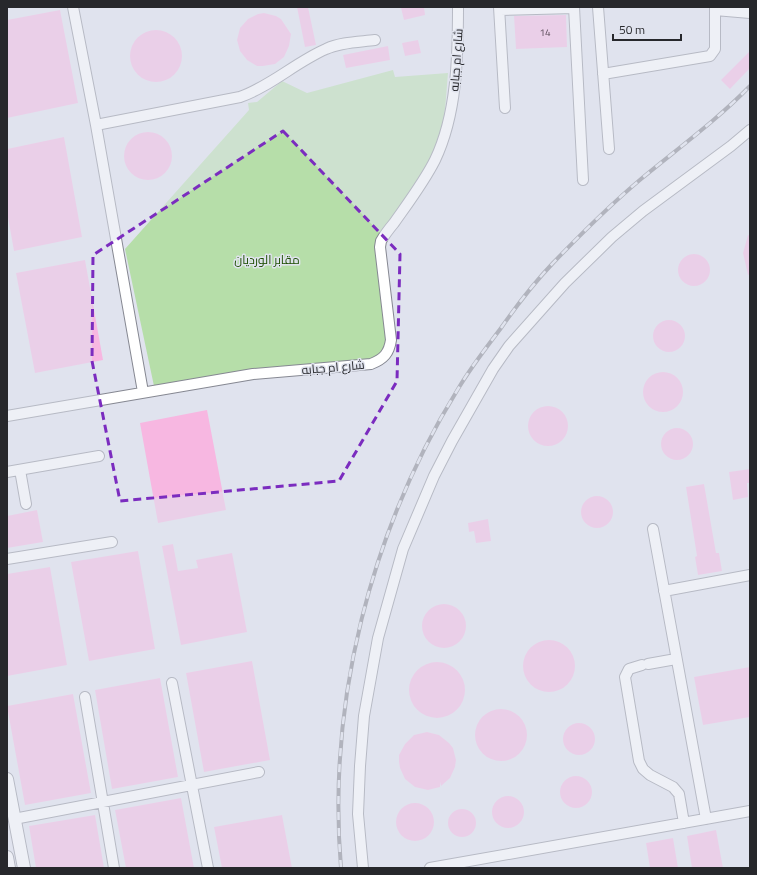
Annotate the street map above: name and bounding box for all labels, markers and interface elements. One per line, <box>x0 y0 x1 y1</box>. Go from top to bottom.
scale bar <box>613 16 681 42</box>
text: 50 m <box>619 20 645 39</box>
house number: 14 <box>539 25 551 40</box>
street label: شارع ام جبابه <box>444 28 468 92</box>
park label: مقابر الورديان <box>234 250 300 269</box>
street label: شارع ام جبابه <box>301 355 365 379</box>

